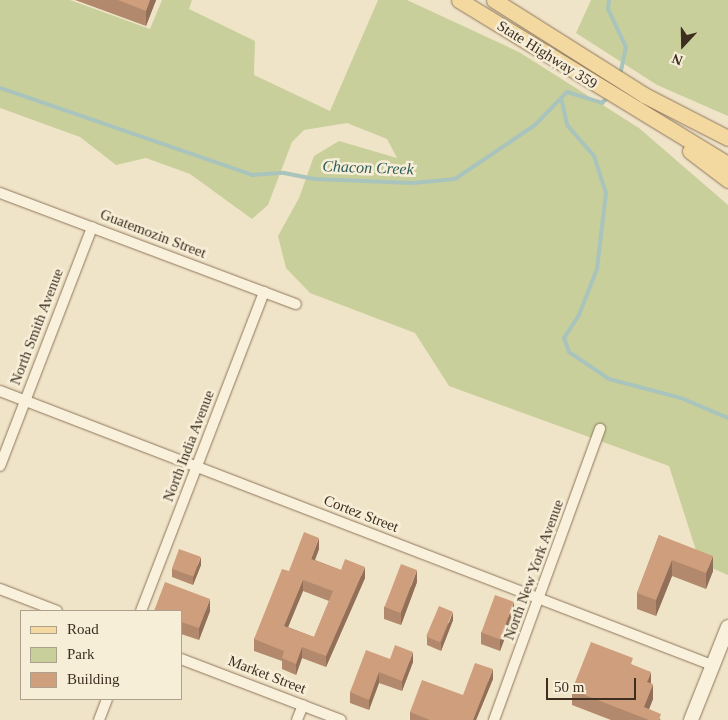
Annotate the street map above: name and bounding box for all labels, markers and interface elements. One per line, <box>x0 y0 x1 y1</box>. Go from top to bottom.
street label: State Highway 359 <box>493 17 601 93</box>
north arrow <box>658 20 708 70</box>
text: N <box>670 51 685 68</box>
water label: Chacon Creek <box>322 157 414 179</box>
street label: Guatemozin Street <box>97 206 209 262</box>
street label: North Smith Avenue <box>6 266 68 388</box>
street label: North India Avenue <box>159 387 219 505</box>
street label: Cortez Street <box>321 491 401 537</box>
street label: North New York Avenue <box>500 497 568 643</box>
legend <box>20 610 182 700</box>
text: Road <box>67 621 99 637</box>
text: Park <box>67 646 95 662</box>
street label: Market Street <box>225 652 309 698</box>
scale bar <box>548 668 638 700</box>
text: Building <box>67 671 120 687</box>
text: 50 m <box>554 679 584 695</box>

